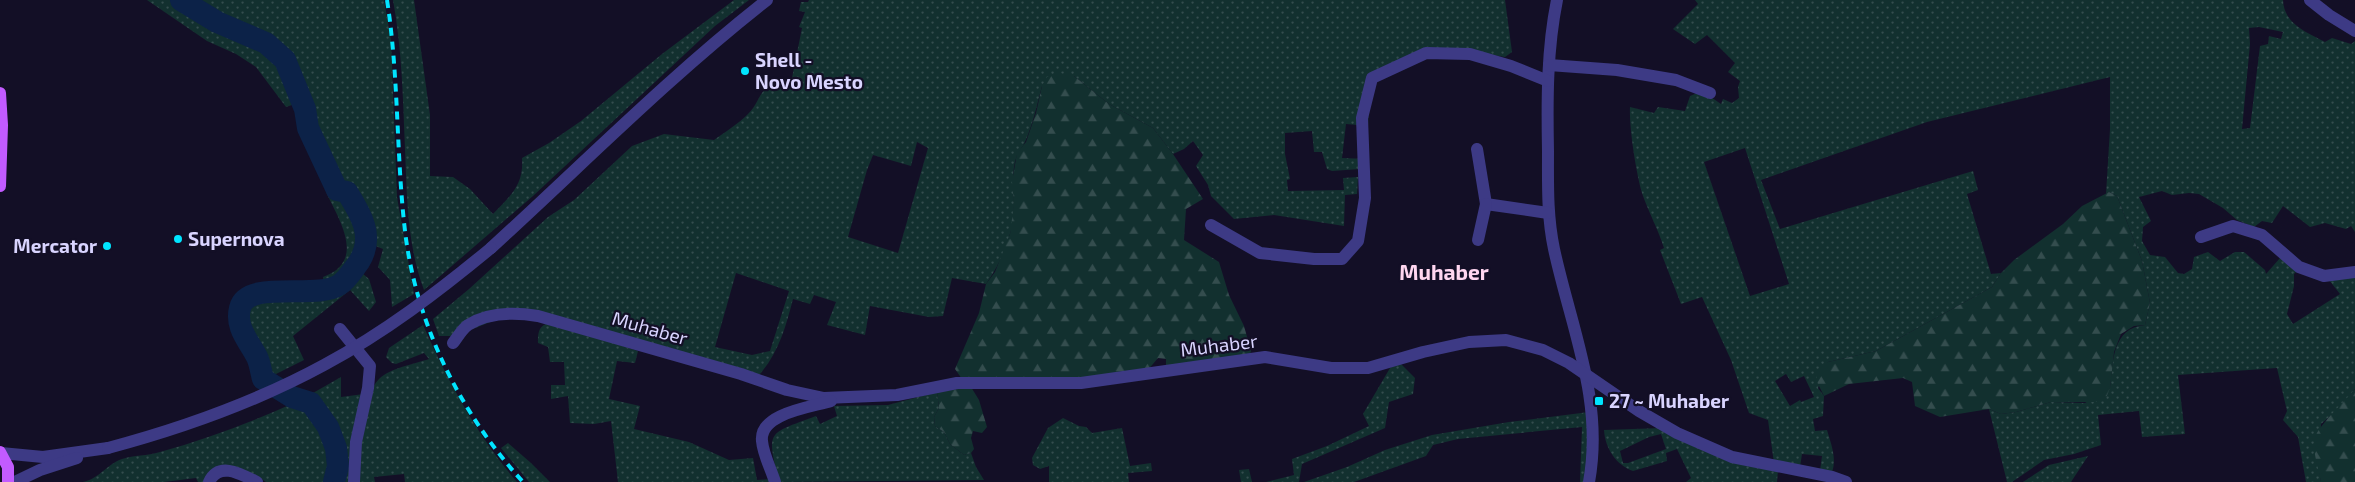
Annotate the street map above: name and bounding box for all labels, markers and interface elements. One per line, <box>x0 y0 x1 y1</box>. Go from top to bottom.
place label: Shell - Novo Mesto <box>755 48 863 93</box>
marker: Shell - Novo Mesto <box>739 65 751 77</box>
place label: Supernova <box>188 227 285 250</box>
marker: Supernova <box>172 233 184 245</box>
place label: Mercator <box>13 234 97 257</box>
marker: Mercator <box>101 240 113 252</box>
district label: Muhaber <box>1399 259 1489 284</box>
street label: Muhaber <box>610 306 691 349</box>
street label: Muhaber <box>1179 328 1259 361</box>
place label: 27 ~ Muhaber <box>1609 389 1729 412</box>
marker: 27 ~ Muhaber <box>1593 395 1605 407</box>

